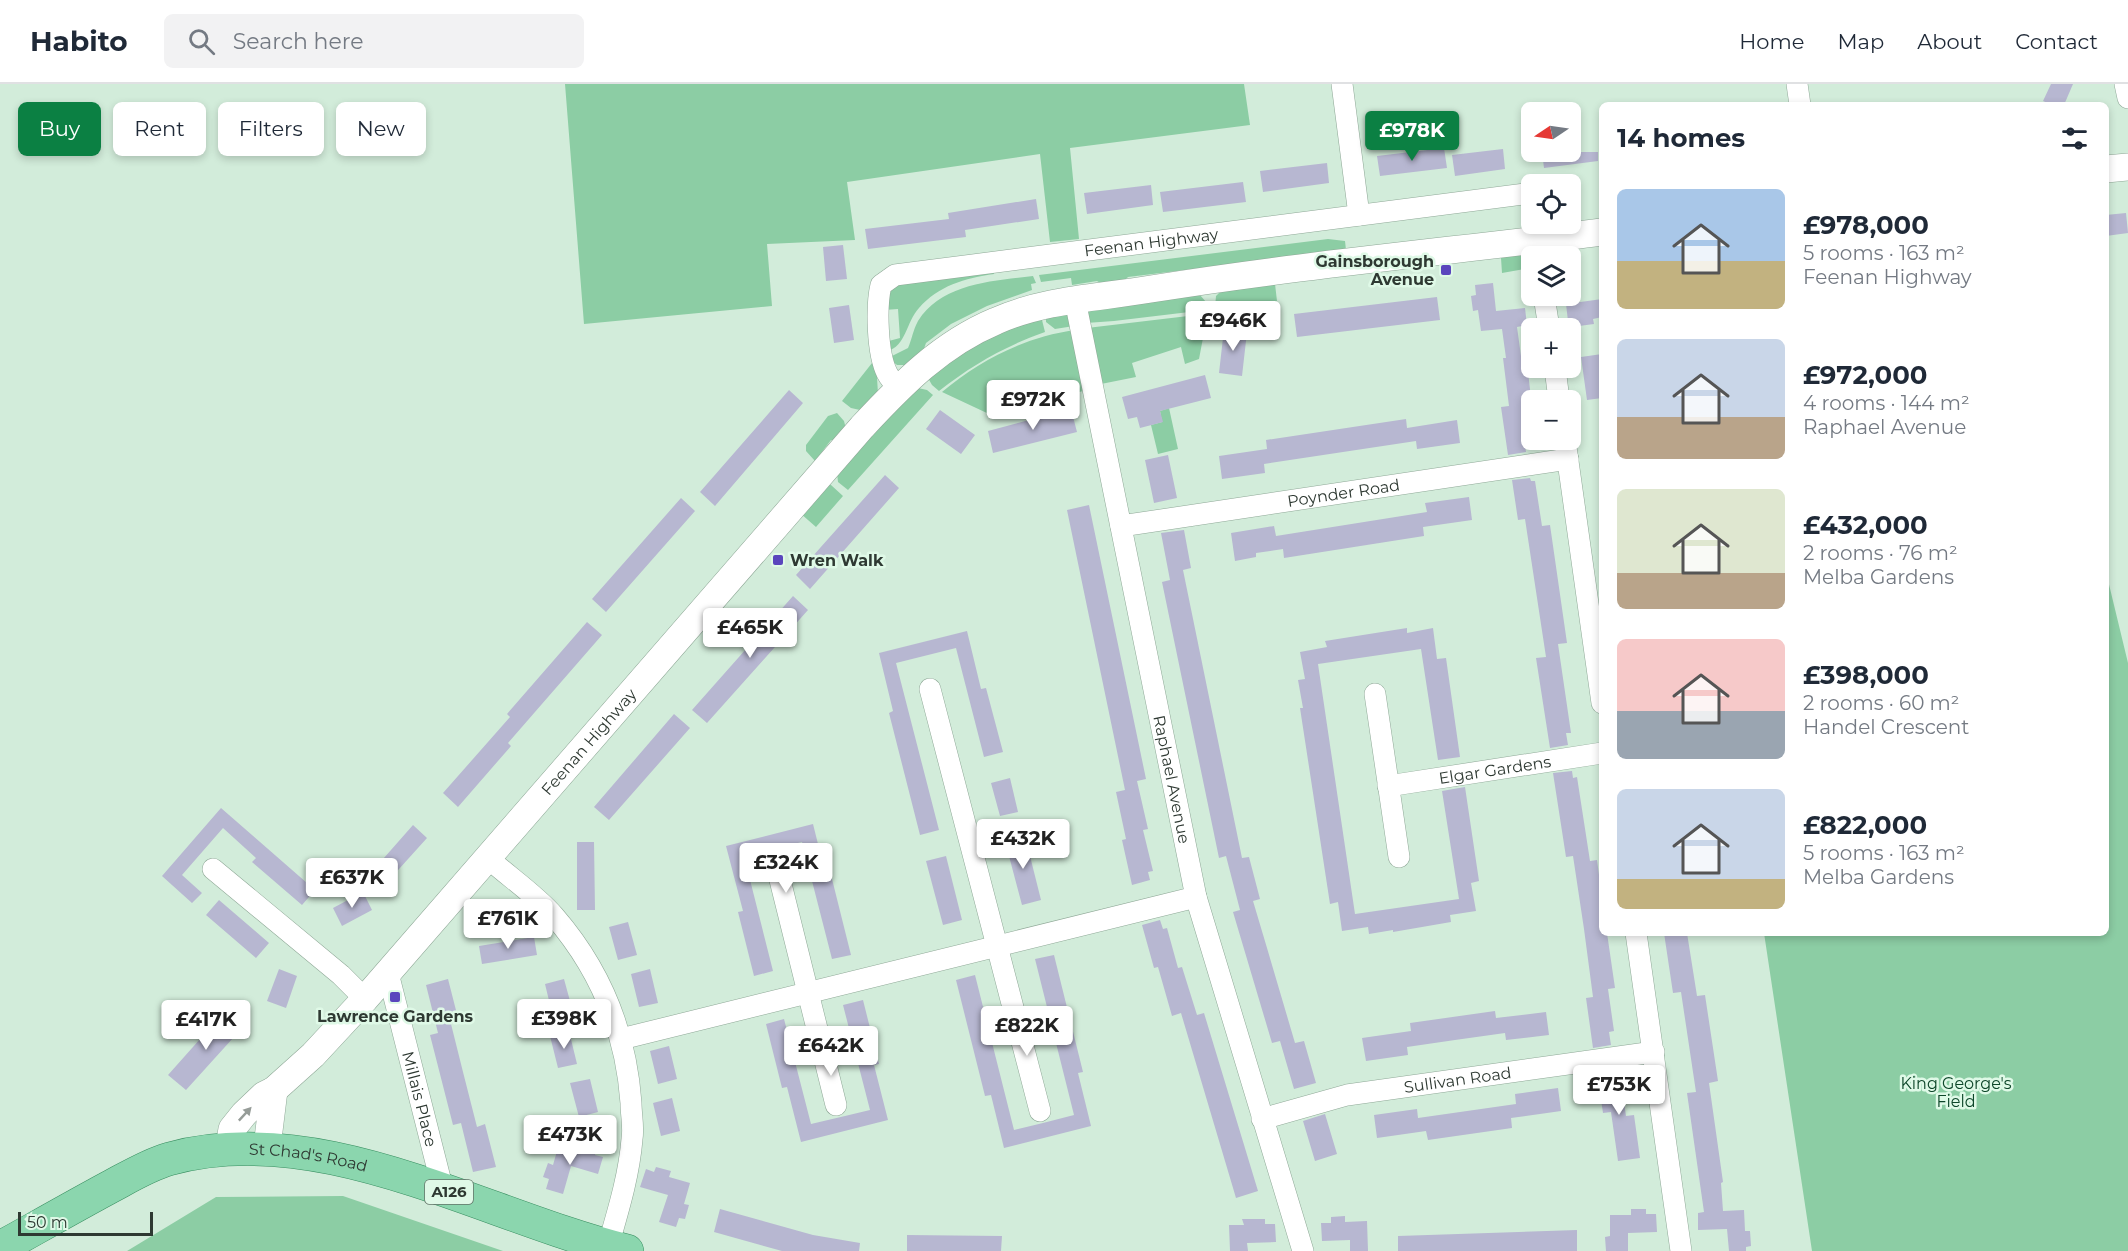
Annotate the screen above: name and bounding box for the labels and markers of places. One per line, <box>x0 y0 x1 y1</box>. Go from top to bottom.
pin: £978K <box>1370 111 1454 162</box>
place label: Gainsborough Avenue <box>1315 252 1434 289</box>
marker: Gainsborough Avenue <box>1439 263 1453 277</box>
pin: £946K <box>1191 301 1275 352</box>
pin: £972K <box>991 380 1075 431</box>
place label: Wren Walk <box>790 551 884 570</box>
marker: Wren Walk <box>771 553 785 567</box>
pin: £465K <box>708 608 792 659</box>
pin: £432K <box>981 819 1065 870</box>
pin: £324K <box>744 843 828 894</box>
pin: £637K <box>310 858 394 909</box>
pin: £761K <box>466 899 550 950</box>
marker: Lawrence Gardens <box>388 990 402 1004</box>
pin: £398K <box>522 999 606 1050</box>
pin: £417K <box>164 1000 248 1051</box>
pin: £822K <box>985 1006 1069 1057</box>
place label: Lawrence Gardens <box>317 1007 474 1026</box>
pin: £642K <box>789 1026 873 1077</box>
pin: £753K <box>1577 1065 1661 1116</box>
pin: £473K <box>528 1115 612 1166</box>

